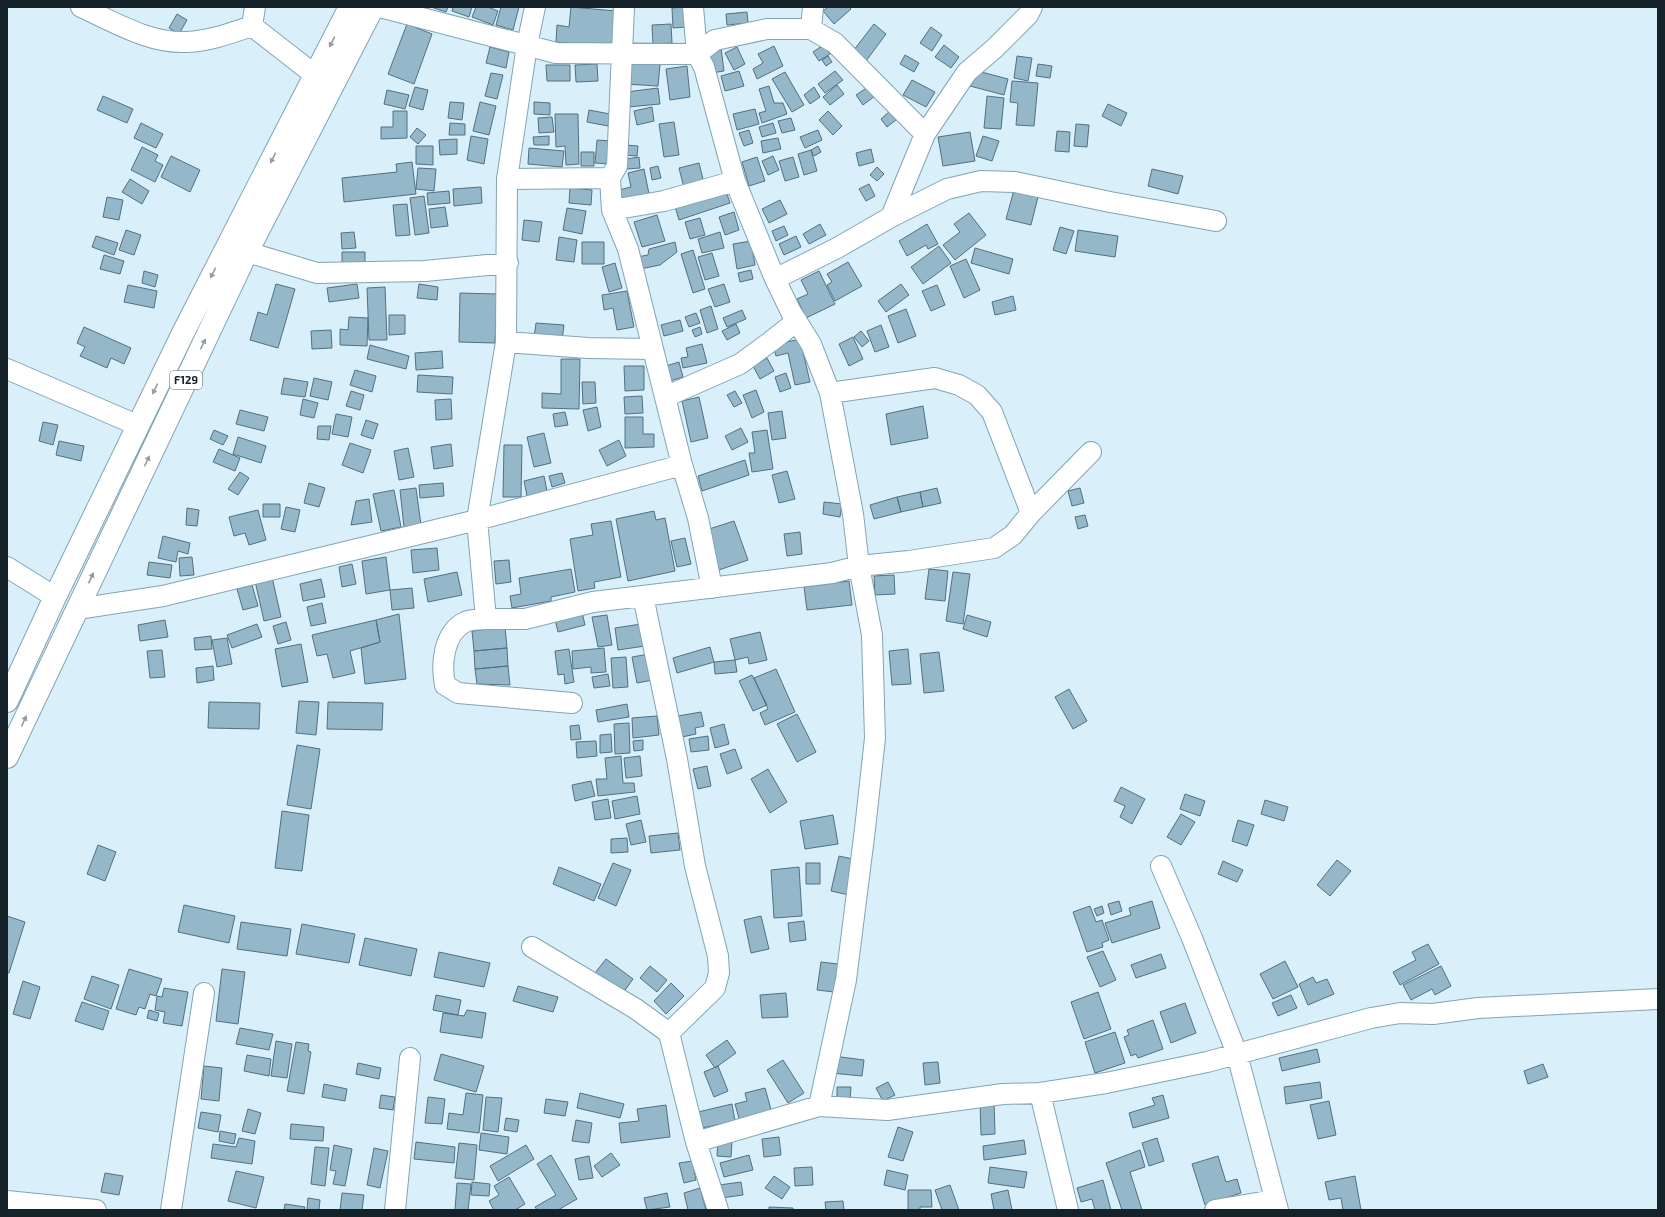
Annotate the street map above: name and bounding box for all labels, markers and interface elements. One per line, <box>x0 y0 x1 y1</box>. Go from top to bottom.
one-way arrow <box>329 36 335 48</box>
one-way arrow <box>269 152 276 163</box>
one-way arrow <box>210 267 216 279</box>
one-way arrow <box>200 338 206 350</box>
road number: F129 <box>170 371 202 389</box>
one-way arrow <box>152 384 158 395</box>
one-way arrow <box>144 455 150 467</box>
one-way arrow <box>88 573 94 584</box>
one-way arrow <box>21 716 27 727</box>

